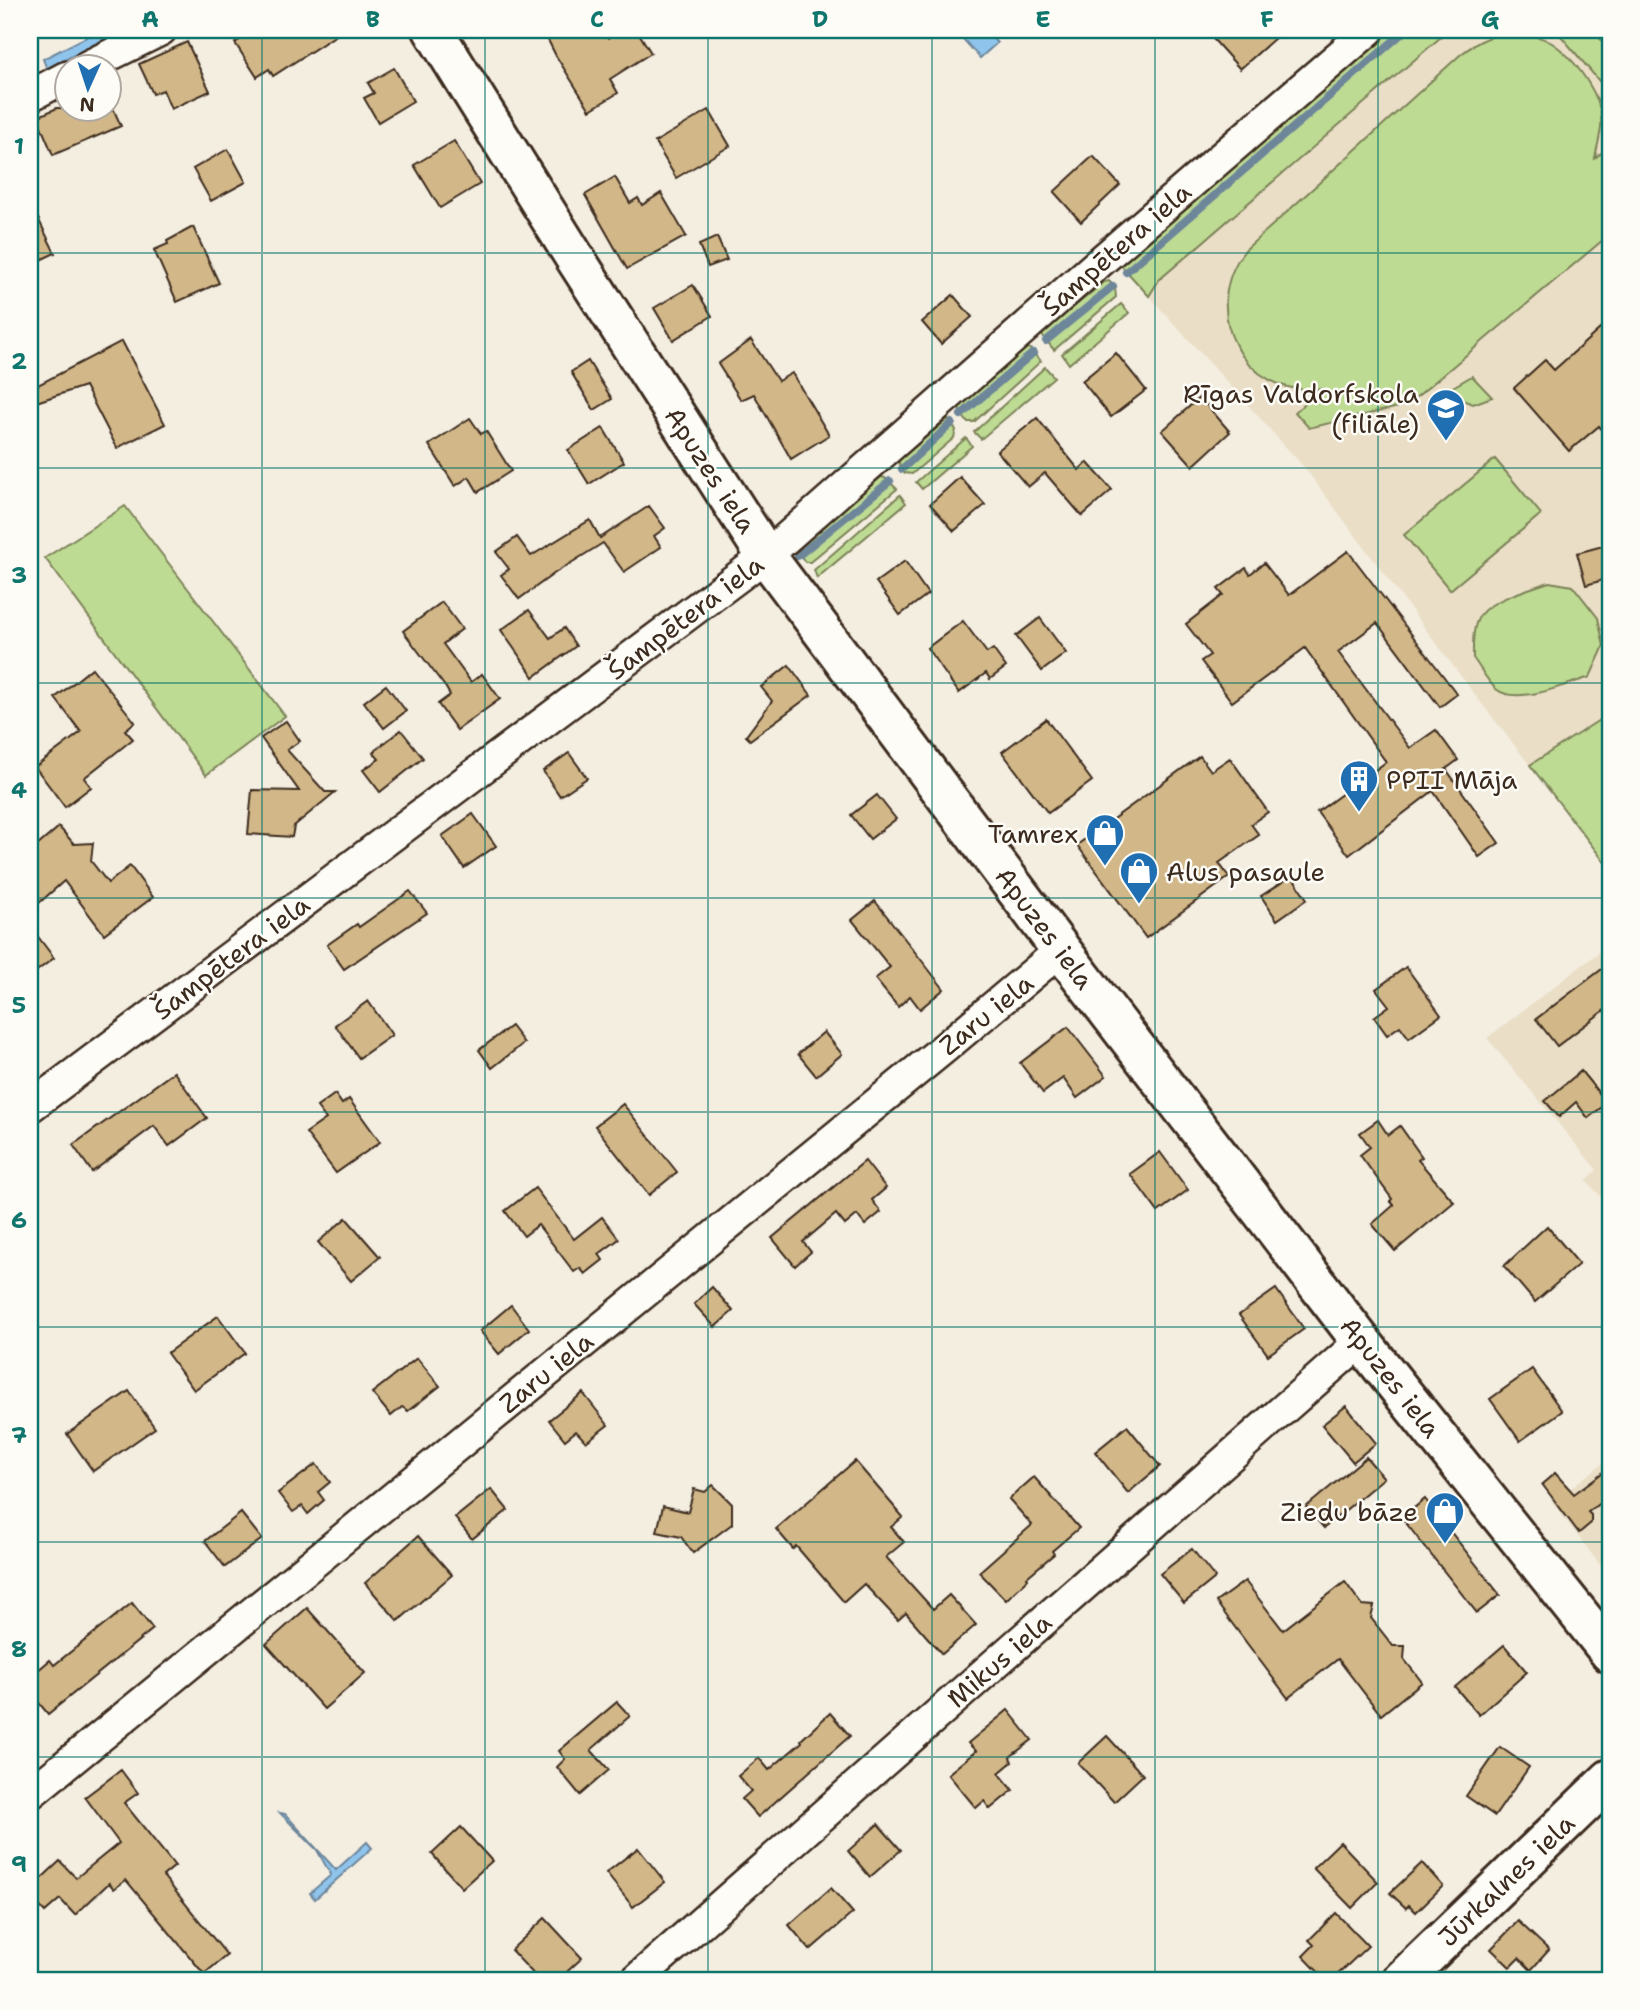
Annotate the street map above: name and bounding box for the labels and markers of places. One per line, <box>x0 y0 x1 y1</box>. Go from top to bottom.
place label: Rīgas Valdorfskola (filiāle) <box>1183 376 1419 441</box>
school or university icon: Rīgas Valdorfskola (filiāle) <box>1425 387 1467 442</box>
building icon: PPII Māja <box>1338 758 1380 813</box>
place label: PPII Māja <box>1386 762 1518 797</box>
shop icon: Tamrex <box>1084 812 1126 867</box>
place label: Tamrex <box>988 816 1078 851</box>
shop icon: Alus pasaule <box>1118 850 1160 905</box>
place label: Alus pasaule <box>1166 854 1325 889</box>
shop icon: Ziedu bāze <box>1424 1490 1466 1545</box>
place label: Ziedu bāze <box>1280 1494 1418 1529</box>

